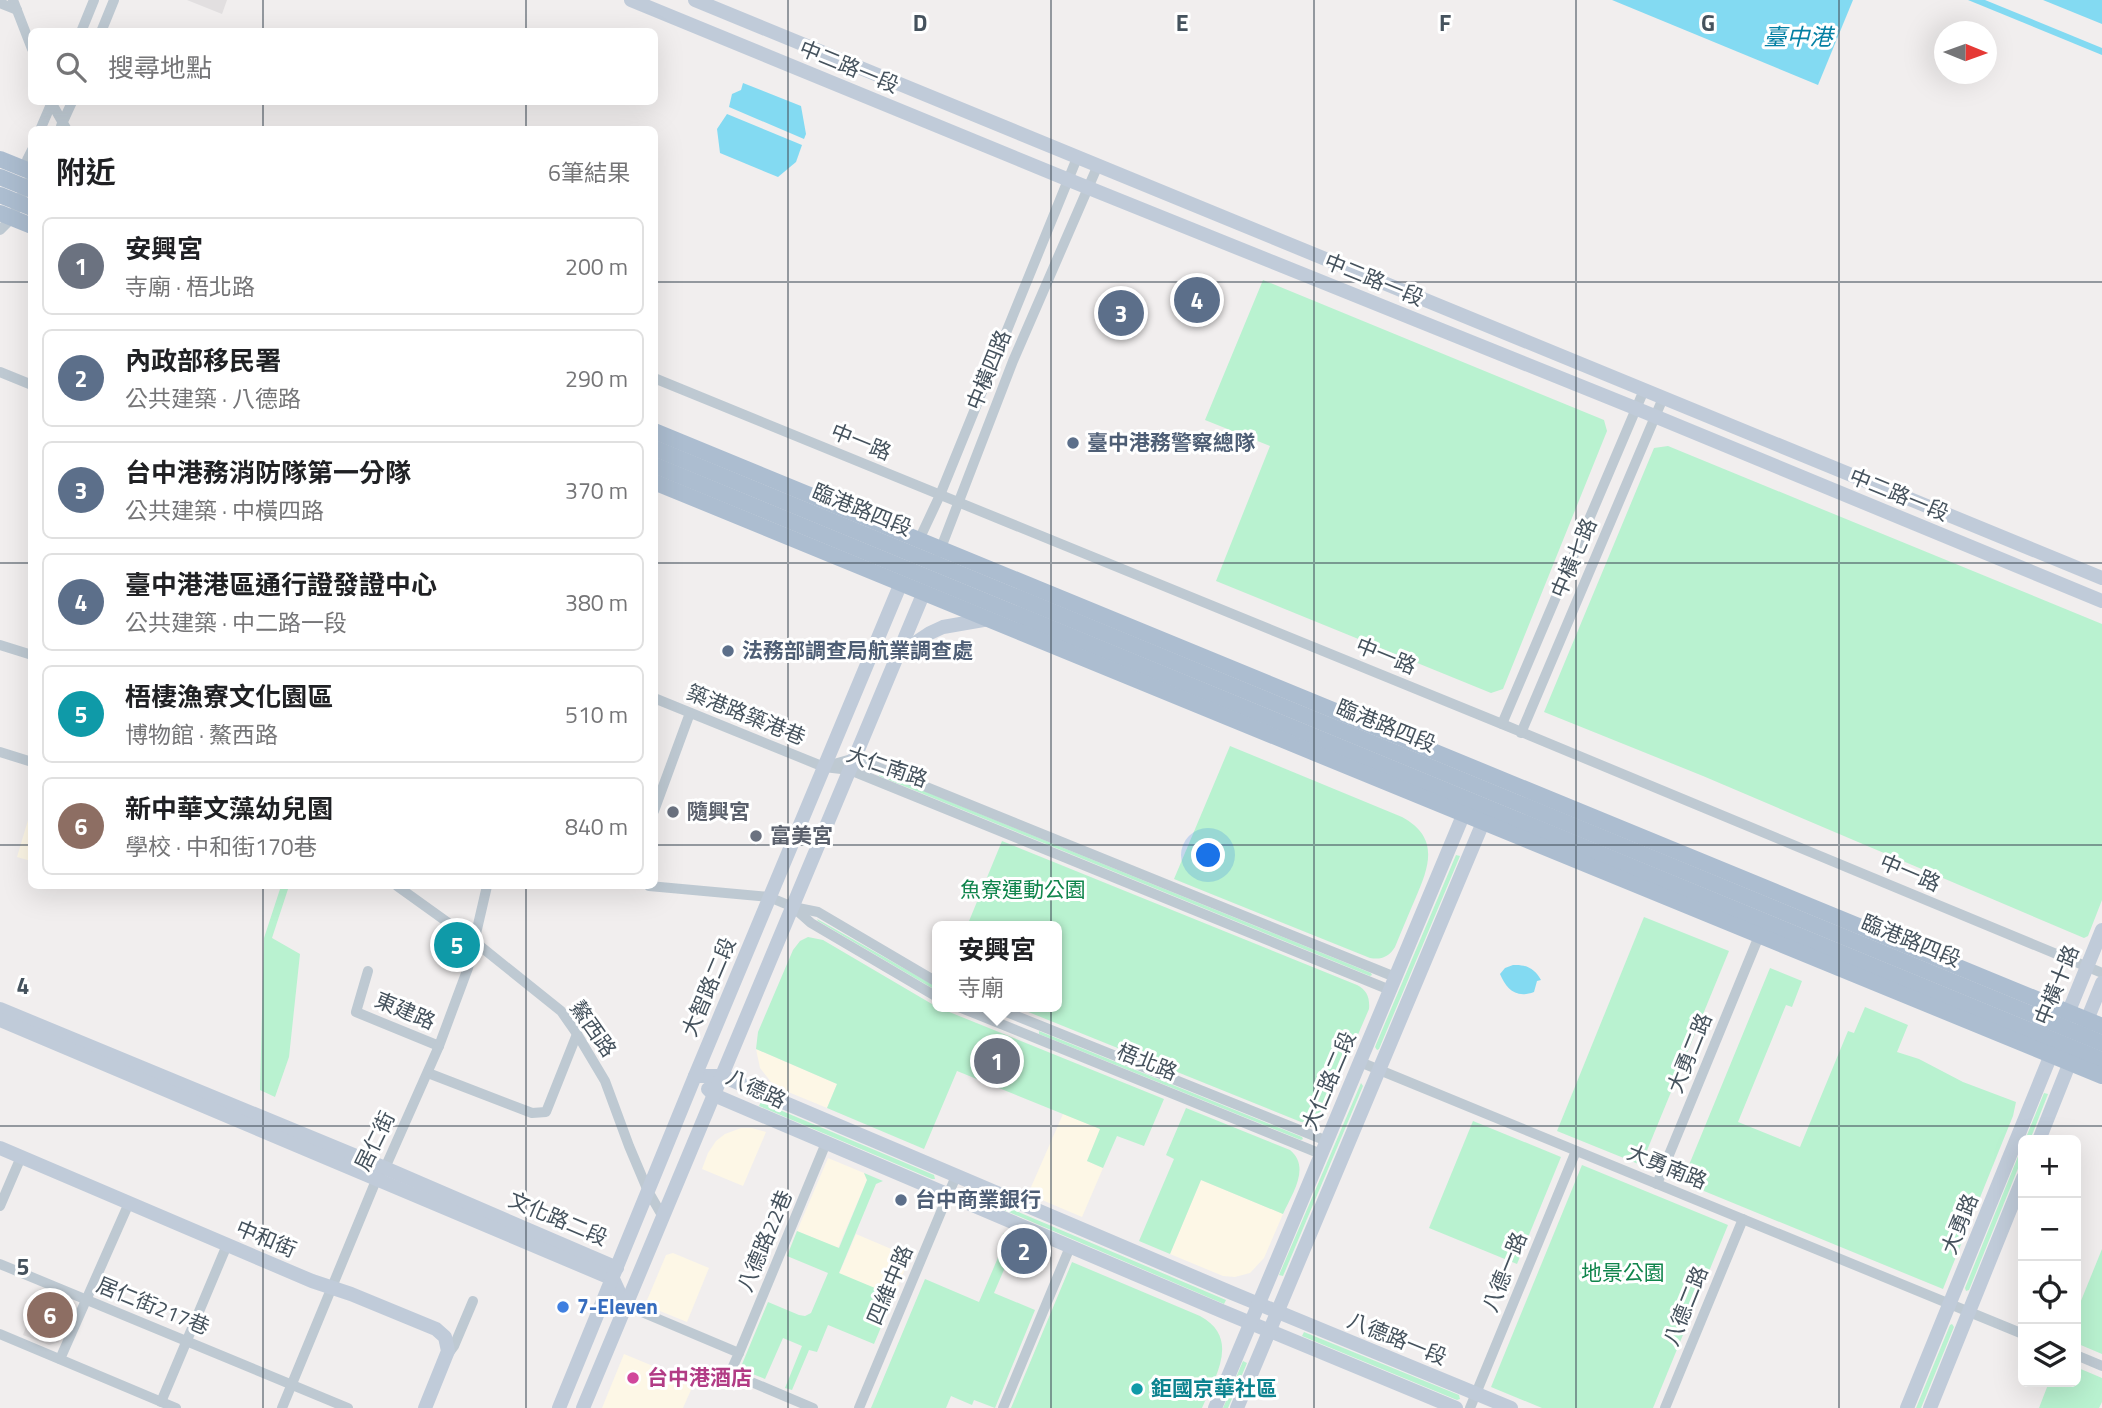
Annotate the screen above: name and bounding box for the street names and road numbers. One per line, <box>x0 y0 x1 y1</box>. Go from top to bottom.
street label: 中二路一段 <box>795 32 904 101</box>
street label: 中二路一段 <box>1320 245 1429 314</box>
street label: 中橫四路 <box>958 325 1019 415</box>
street label: 中一路 <box>826 414 897 468</box>
street label: 中二路一段 <box>1845 460 1954 529</box>
street label: 臨港路四段 <box>808 475 917 544</box>
street label: 中橫七路 <box>1542 513 1604 603</box>
street label: 中一路 <box>1351 628 1422 682</box>
street label: 築港路築港巷 <box>682 676 811 753</box>
street label: 臨港路四段 <box>1332 691 1441 760</box>
street label: 大仁南路 <box>842 737 932 795</box>
street label: 中一路 <box>1875 845 1946 899</box>
street label: 臨港路四段 <box>1857 906 1966 975</box>
street label: 大智路二段 <box>673 932 743 1041</box>
street label: 中橫十路 <box>2026 940 2087 1030</box>
street label: 東建路 <box>370 983 441 1037</box>
street label: 鰲西路 <box>563 993 625 1063</box>
street label: 大勇二路 <box>1659 1008 1720 1098</box>
street label: 大仁路二段 <box>1293 1026 1363 1135</box>
street label: 梧北路 <box>1112 1034 1183 1088</box>
street label: 八德路 <box>721 1060 792 1116</box>
street label: 居仁街 <box>346 1105 402 1176</box>
street label: 大勇南路 <box>1622 1136 1712 1197</box>
street label: 文化路二段 <box>504 1183 613 1253</box>
street label: 八德路22巷 <box>728 1185 800 1296</box>
street label: 大勇路 <box>1932 1188 1986 1259</box>
street label: 中和街 <box>231 1211 302 1265</box>
street label: 八德一路 <box>1474 1227 1535 1317</box>
street label: 四維中路 <box>858 1240 920 1330</box>
street label: 八德二路 <box>1655 1261 1716 1351</box>
street label: 居仁街217巷 <box>92 1268 215 1342</box>
street label: 八德路一段 <box>1343 1304 1452 1373</box>

